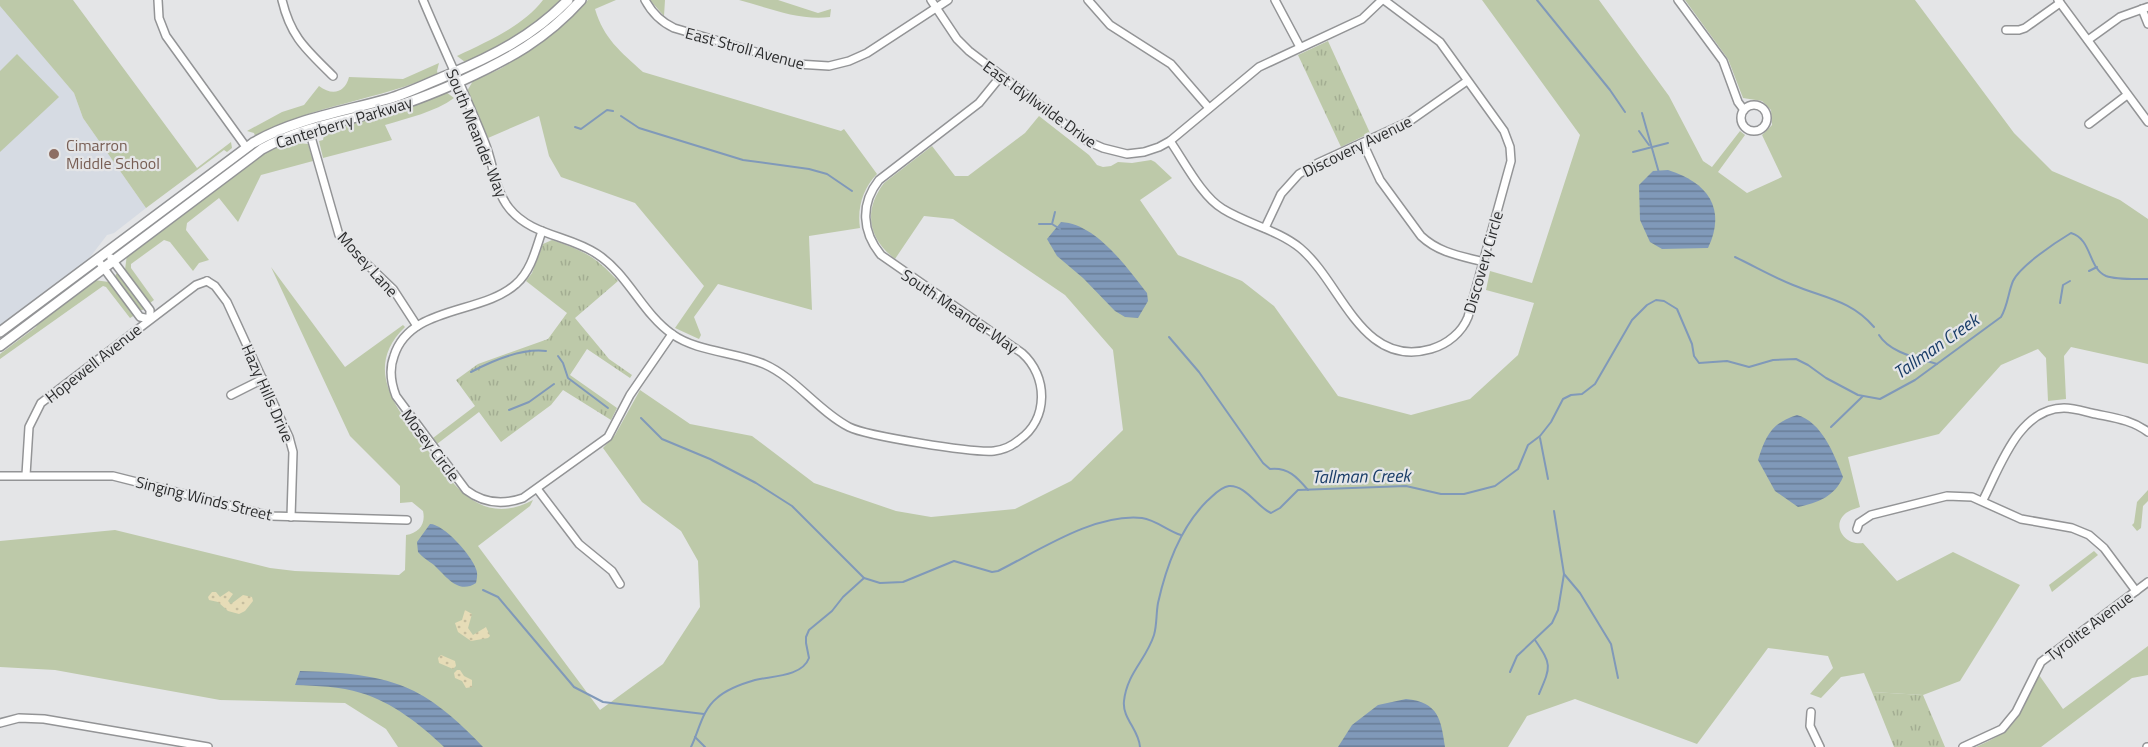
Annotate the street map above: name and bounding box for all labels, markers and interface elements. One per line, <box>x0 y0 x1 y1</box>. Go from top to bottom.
street label: East Stroll Avenue <box>683 21 807 75</box>
street label: East Idyllwilde Drive <box>978 55 1102 153</box>
street label: South Meander Way <box>440 65 514 201</box>
street label: Canterberry Parkway <box>273 90 416 154</box>
street label: Discovery Avenue <box>1298 109 1416 183</box>
place label: Cimarron Middle School <box>66 133 160 175</box>
marker: Cimarron Middle School <box>47 147 61 161</box>
street label: Discovery Circle <box>1457 208 1509 316</box>
street label: Mosey Lane <box>332 226 404 302</box>
street label: South Meander Way <box>897 263 1024 359</box>
water label: Tallman Creek <box>1888 305 1986 385</box>
street label: Hopewell Avenue <box>40 318 146 408</box>
street label: Hazy Hills Drive <box>236 340 300 446</box>
street label: Mosey Circle <box>396 404 466 486</box>
water label: Tallman Creek <box>1311 462 1413 490</box>
street label: Singing Winds Street <box>133 469 275 527</box>
street label: Tyrolite Avenue <box>2041 585 2137 667</box>

